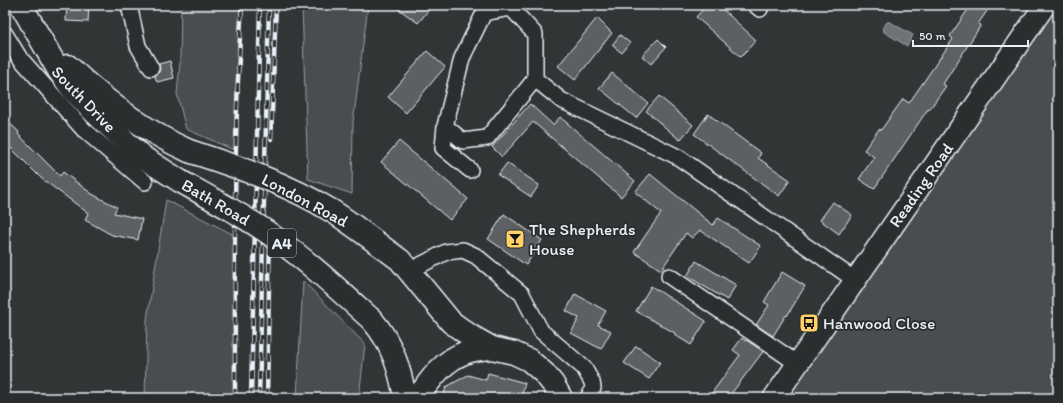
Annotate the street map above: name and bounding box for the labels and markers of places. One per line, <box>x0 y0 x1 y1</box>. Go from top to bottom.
place label: The Shepherds House <box>529 219 636 259</box>
bar icon: The Shepherds House <box>504 228 526 250</box>
bus stop icon: Hanwood Close <box>798 312 820 334</box>
place label: Hanwood Close <box>823 313 935 333</box>

